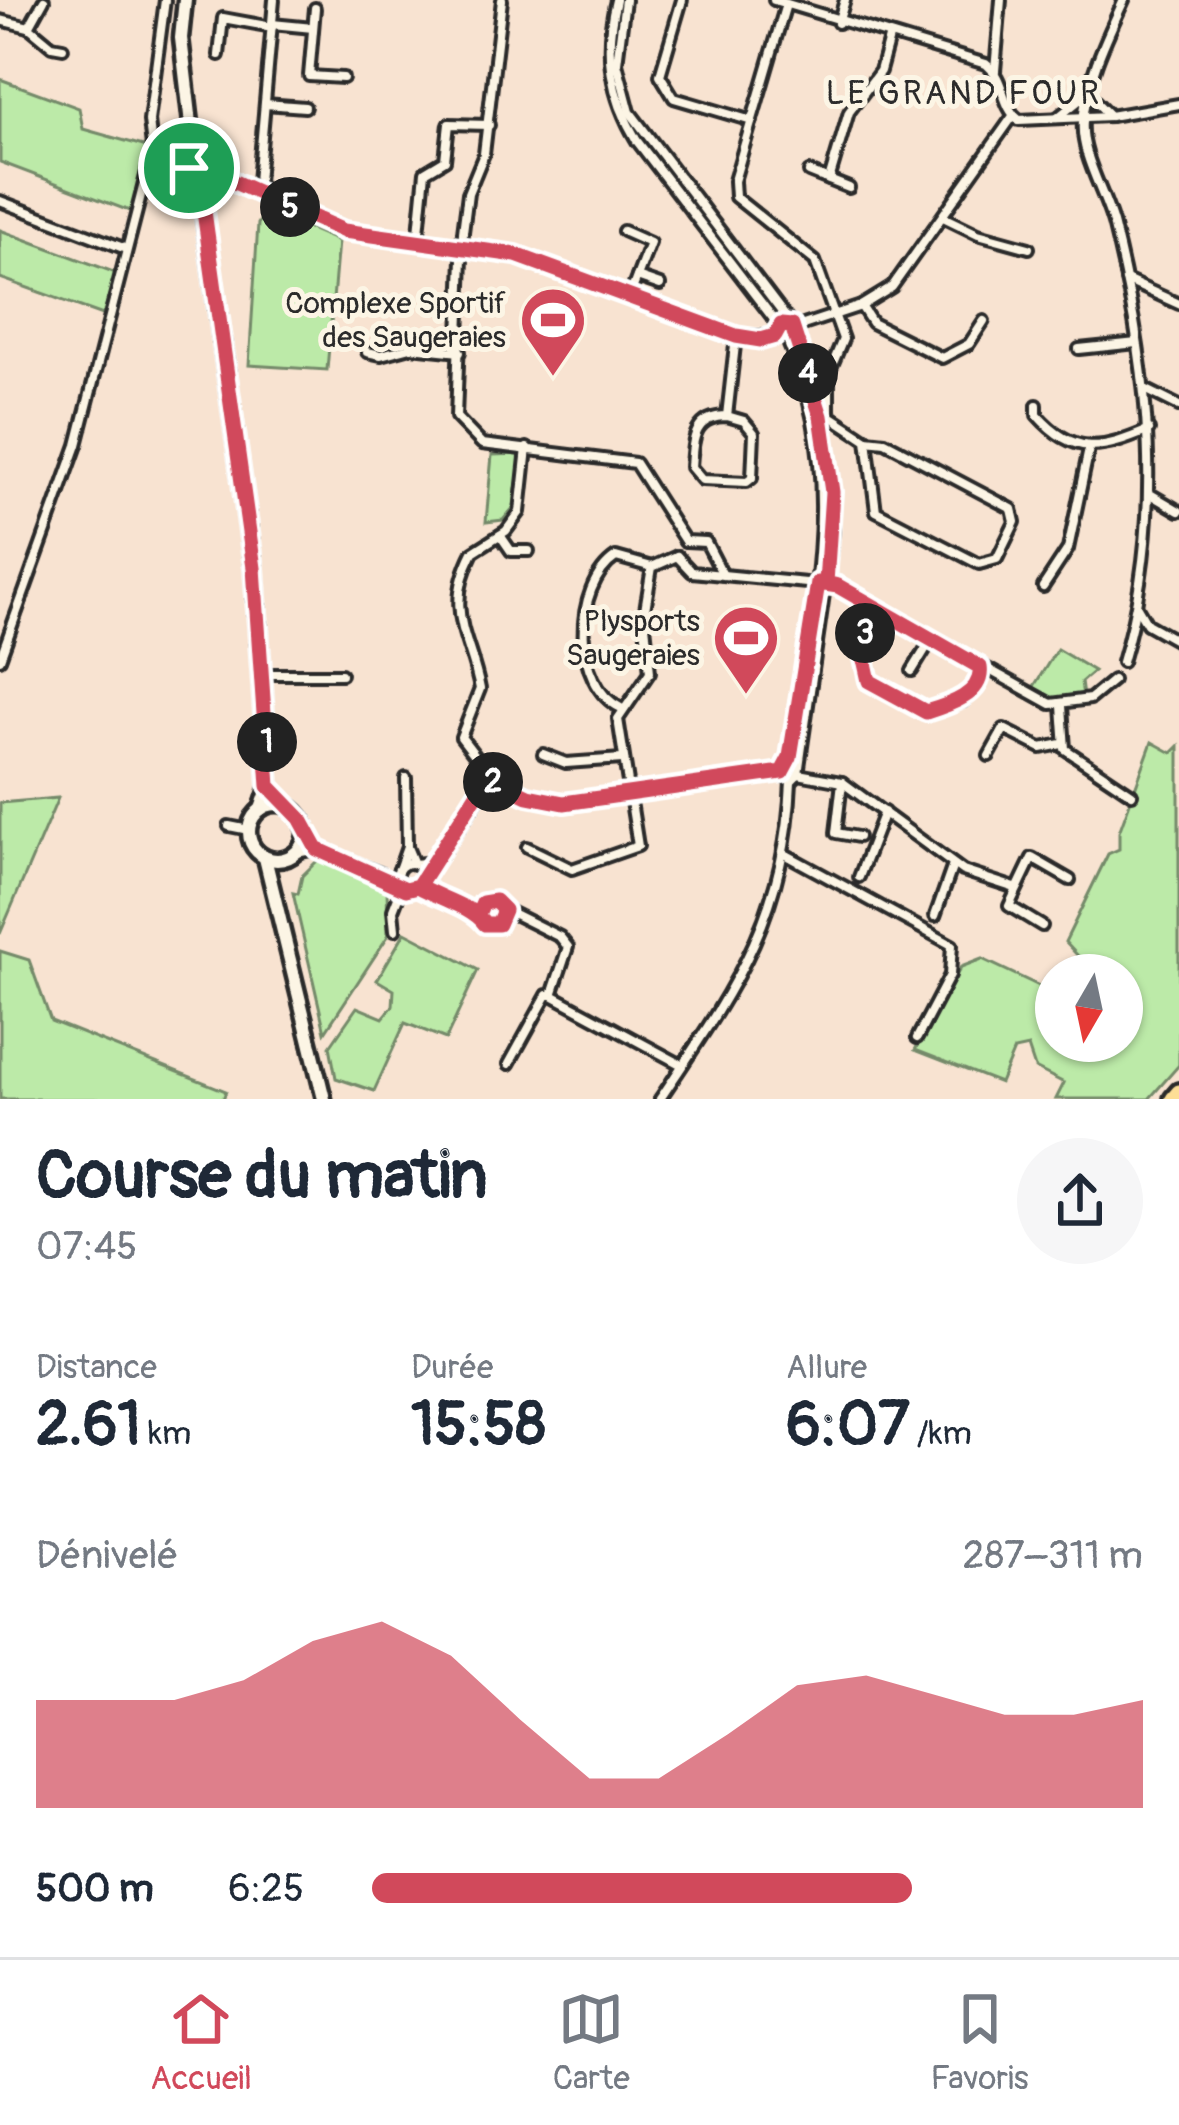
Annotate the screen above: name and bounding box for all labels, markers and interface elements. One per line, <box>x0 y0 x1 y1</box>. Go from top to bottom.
district label: LE GRAND FOUR <box>826 73 1102 114</box>
pin <box>138 117 240 219</box>
icon: arrive <box>156 135 222 201</box>
pin: 5 <box>260 177 320 237</box>
text: 5 <box>281 186 299 227</box>
place label: Complexe Sportif des Saugeraies <box>285 285 506 356</box>
sports icon: Complexe Sportif des Saugeraies <box>518 285 588 379</box>
pin: 4 <box>778 343 838 403</box>
text: 4 <box>798 352 818 393</box>
place label: Plysports Saugeraies <box>566 603 700 674</box>
sports icon: Plysports Saugeraies <box>711 603 781 697</box>
pin: 3 <box>835 603 895 663</box>
text: 3 <box>856 612 874 653</box>
pin: 1 <box>237 712 297 772</box>
text: 1 <box>261 721 273 762</box>
pin: 2 <box>463 752 523 812</box>
text: 2 <box>484 761 502 802</box>
north arrow <box>1035 954 1143 1062</box>
map controls <box>1035 954 1143 1062</box>
text: Course du matin <box>36 1135 488 1218</box>
button: share <box>1017 1138 1143 1264</box>
text: 07:45 <box>36 1222 137 1271</box>
text: Distance <box>36 1347 157 1388</box>
text: Durée <box>411 1347 493 1388</box>
text: Allure <box>786 1347 867 1388</box>
text: 2.61 <box>36 1388 141 1463</box>
text: 15:58 <box>411 1388 546 1463</box>
text: 6:07 <box>786 1388 910 1463</box>
text: km <box>141 1413 191 1454</box>
text: /km <box>910 1413 972 1454</box>
text: Dénivelé <box>36 1531 178 1580</box>
text: 287–311 m <box>963 1531 1143 1580</box>
text: 500 m <box>36 1864 154 1913</box>
text: 6:25 <box>228 1864 304 1913</box>
tab: Accueil <box>150 1986 252 2099</box>
tab: Carte <box>553 1986 630 2099</box>
tab: Favoris <box>930 1986 1029 2099</box>

